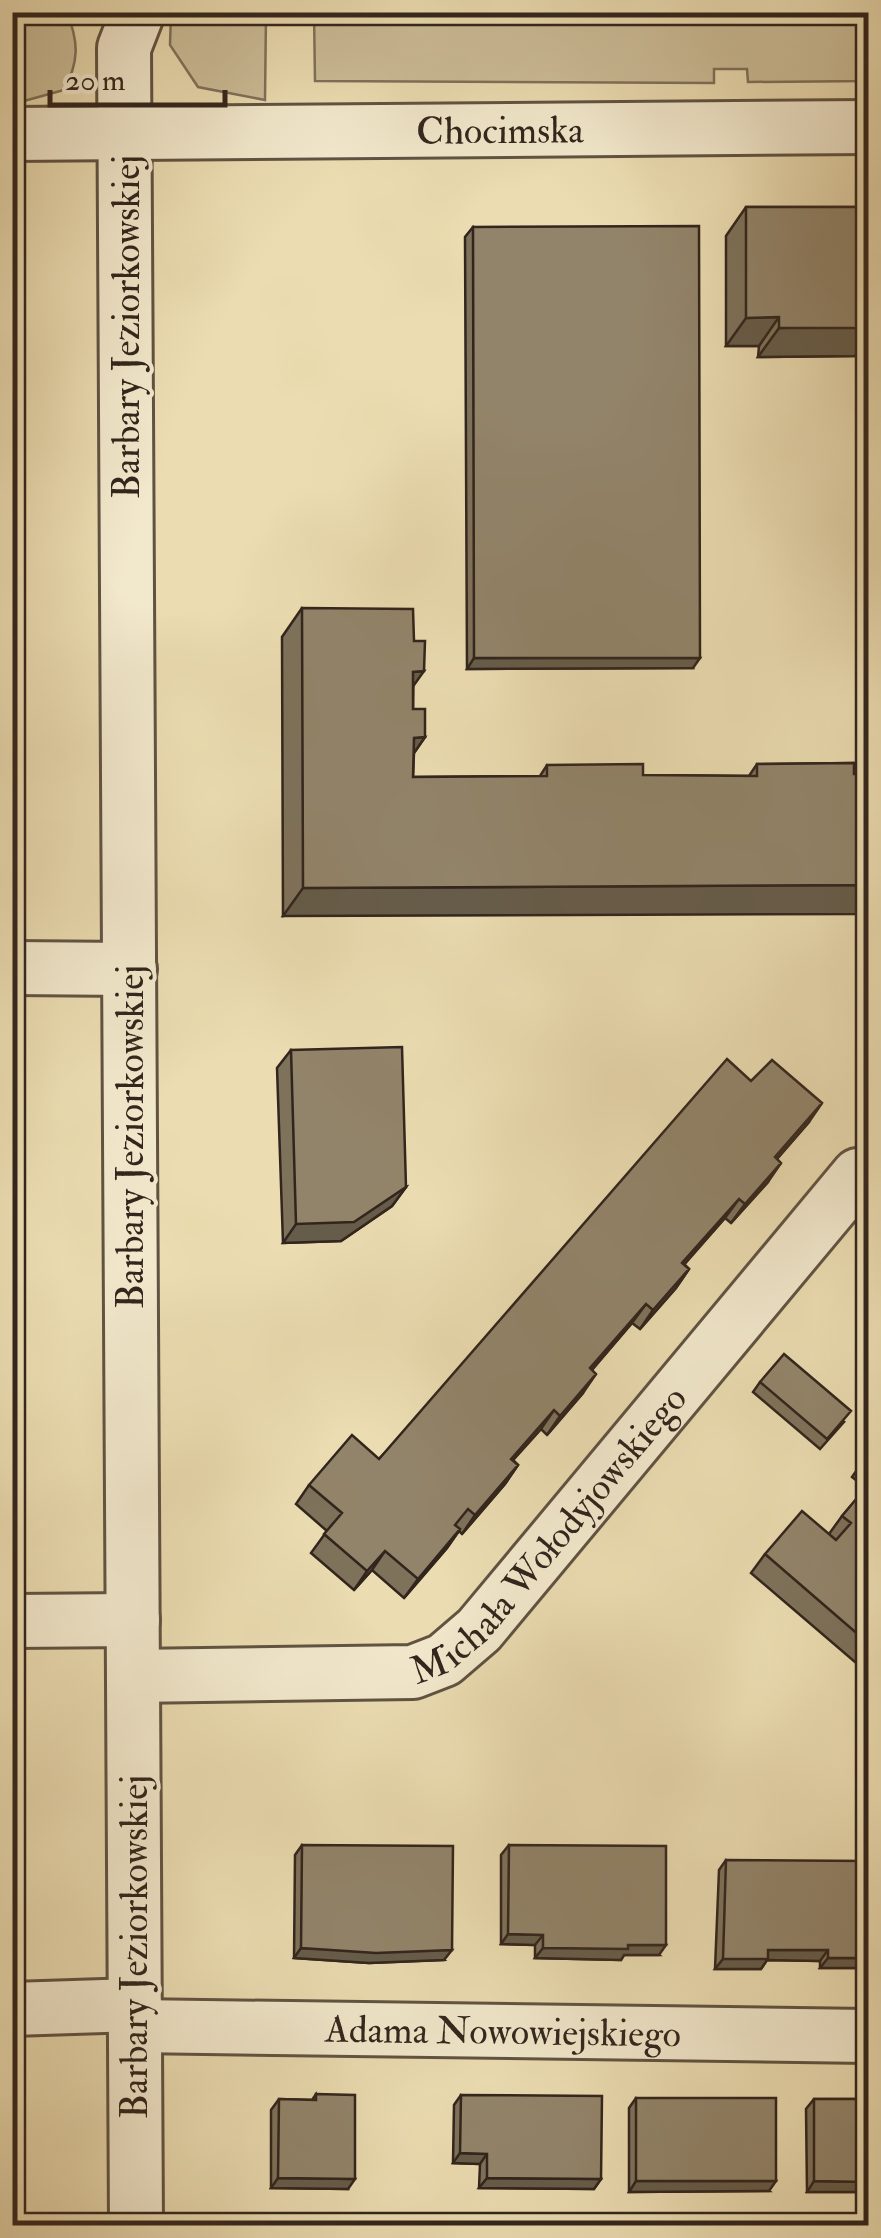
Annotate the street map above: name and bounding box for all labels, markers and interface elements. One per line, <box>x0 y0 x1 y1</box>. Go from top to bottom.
scale bar <box>50 45 225 107</box>
text: 20 m <box>65 62 125 99</box>
street label: Chocimska <box>416 106 584 156</box>
street label: Barbary Jeziorkowskiej <box>103 155 151 499</box>
street label: Barbary Jeziorkowskiej <box>107 965 155 1309</box>
street label: Michała Wołodyjowskiego <box>404 1376 698 1696</box>
street label: Barbary Jeziorkowskiej <box>111 1775 159 2119</box>
street label: Adama Nowowiejskiego <box>323 2006 681 2058</box>

